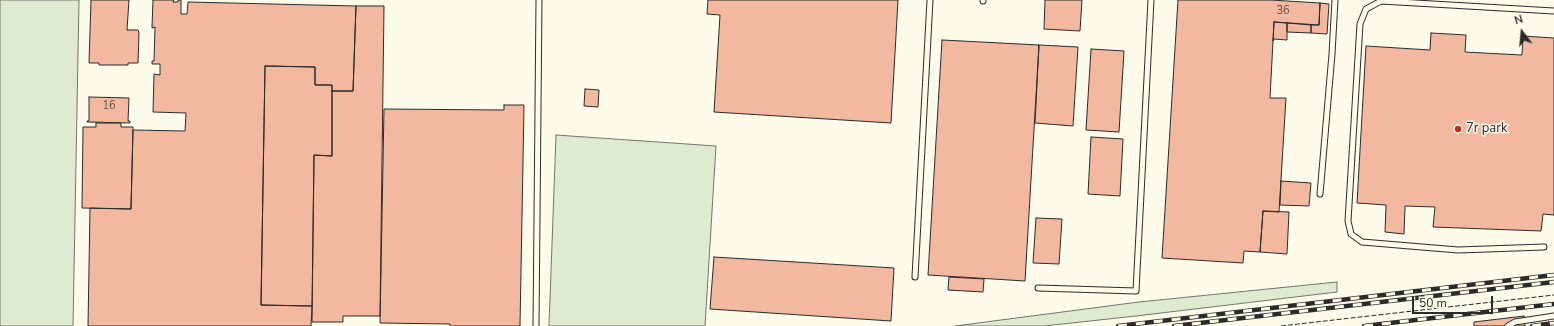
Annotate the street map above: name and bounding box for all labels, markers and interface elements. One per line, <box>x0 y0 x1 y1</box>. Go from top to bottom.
house number: 36 <box>1276 4 1290 18</box>
north arrow <box>1502 12 1542 52</box>
text: N <box>1513 12 1525 28</box>
house number: 16 <box>102 99 116 113</box>
place label: 7r park <box>1466 121 1507 137</box>
marker: 7r park <box>1453 124 1463 134</box>
scale bar <box>1414 288 1495 314</box>
text: 50 m <box>1419 295 1447 311</box>

